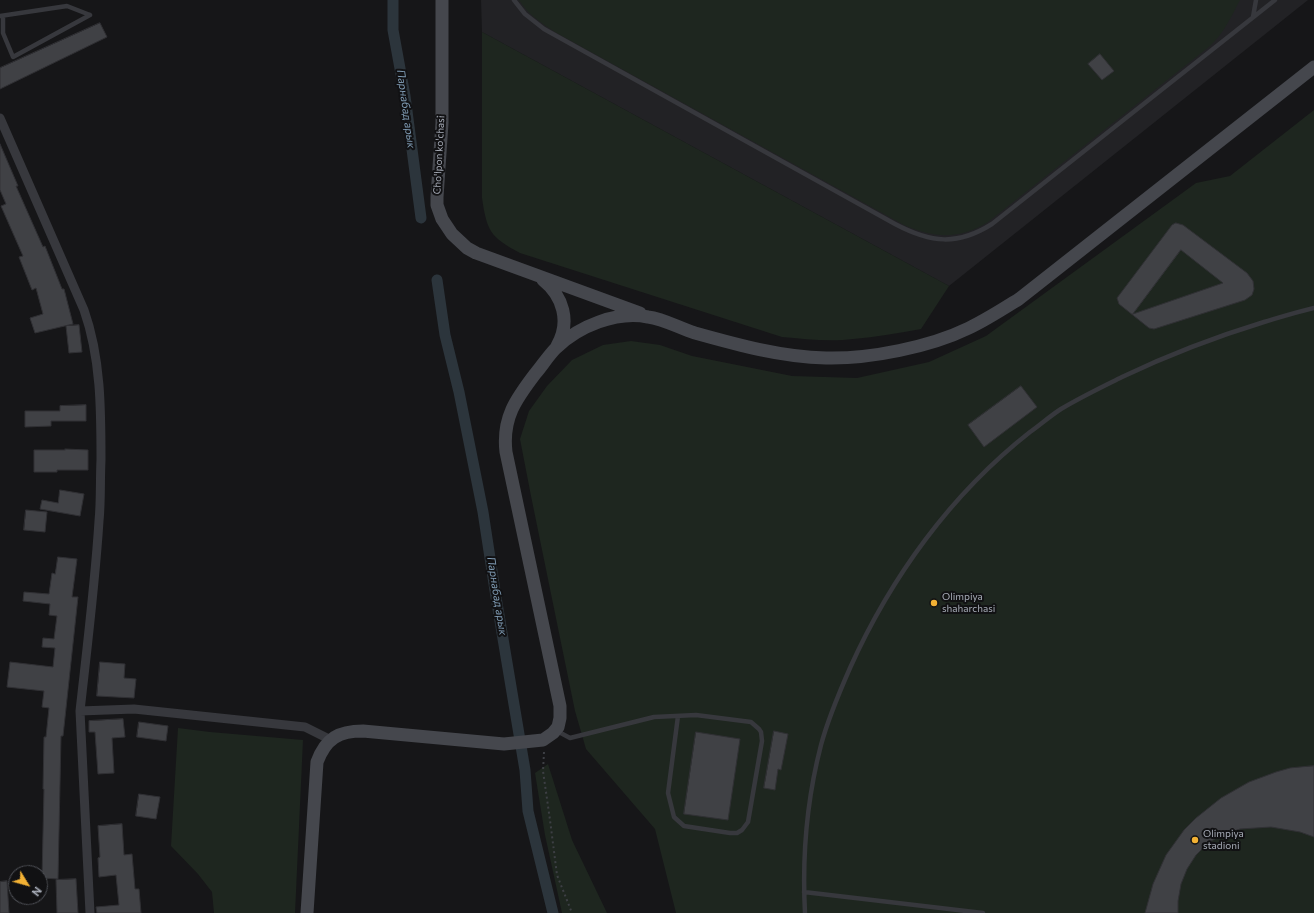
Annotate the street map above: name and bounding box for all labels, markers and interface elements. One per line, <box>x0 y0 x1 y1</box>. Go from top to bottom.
water label: Парнабад арык <box>394 69 418 149</box>
street label: Cho'lpon ko'chasi <box>431 115 447 195</box>
water label: Парнабад арык <box>484 556 510 636</box>
place label: Olimpiya shaharchasi <box>942 591 995 614</box>
marker: Olimpiya shaharchasi <box>929 598 939 608</box>
place label: Olimpiya stadioni <box>1203 828 1244 852</box>
marker: Olimpiya stadioni <box>1190 835 1200 845</box>
north arrow <box>8 865 48 905</box>
text: N <box>30 885 45 899</box>

